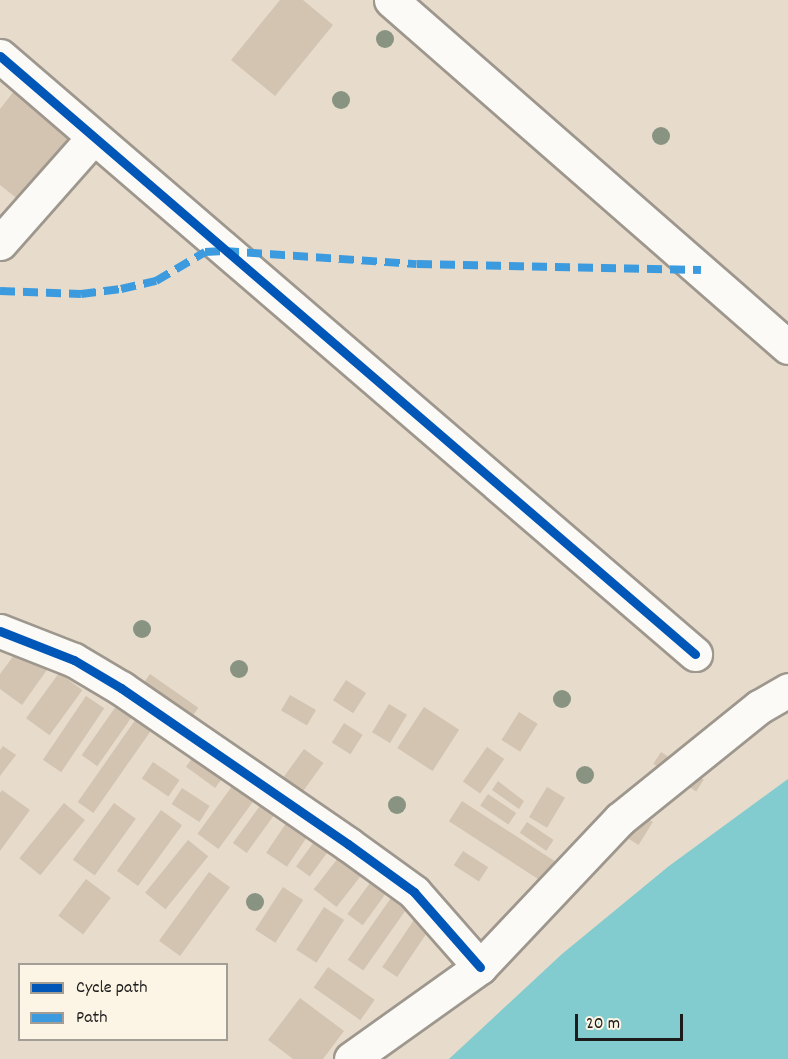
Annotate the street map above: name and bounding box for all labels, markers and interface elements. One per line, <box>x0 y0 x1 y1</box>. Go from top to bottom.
legend <box>18 963 228 1041</box>
text: Cycle path <box>76 976 147 1001</box>
scale bar <box>578 1002 686 1040</box>
text: Path <box>76 1006 108 1031</box>
text: 20 m <box>586 1012 620 1037</box>

